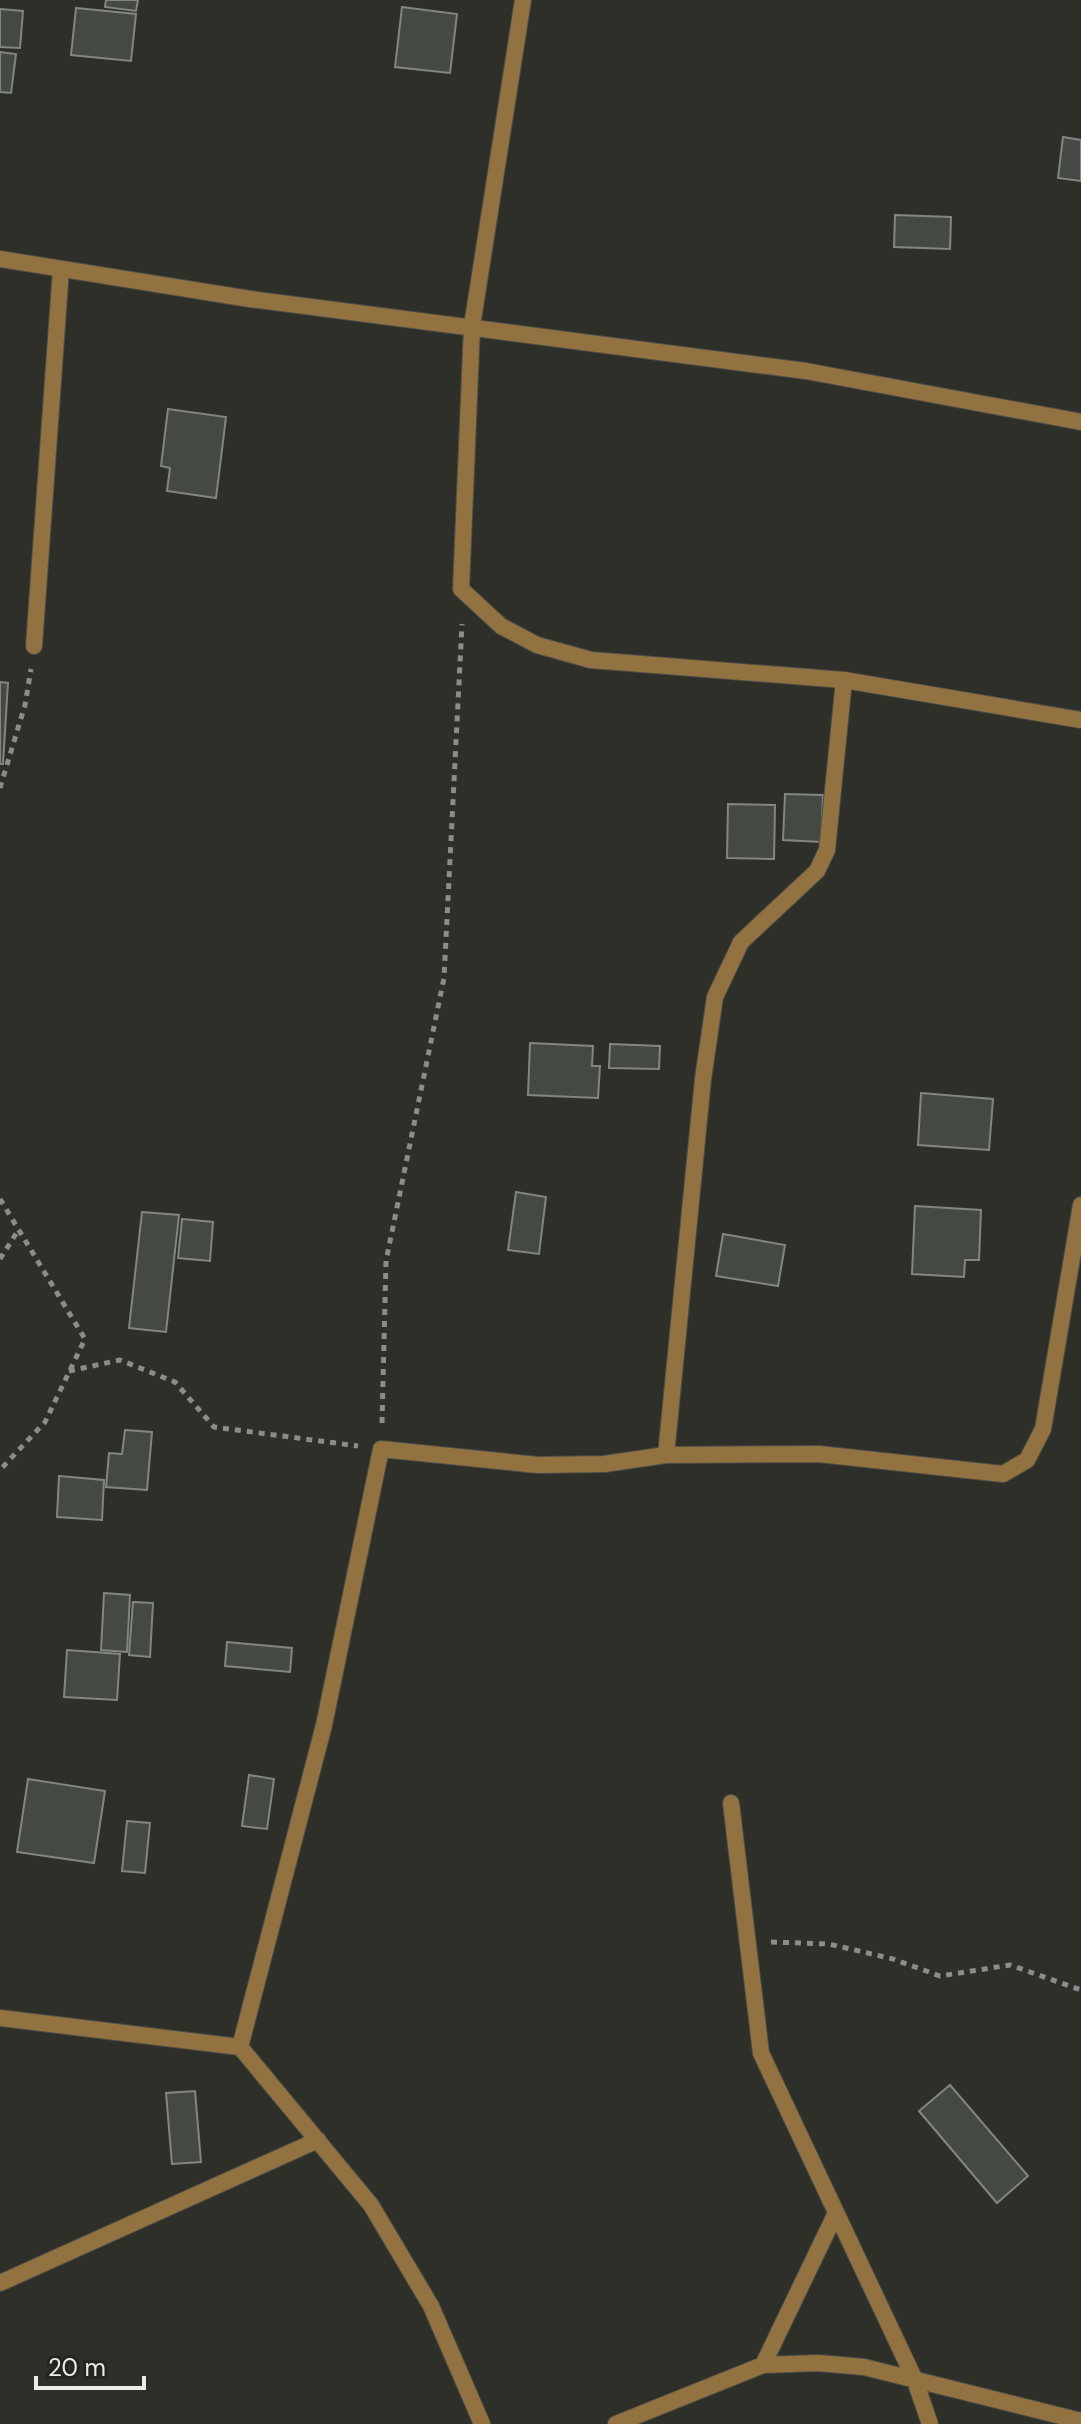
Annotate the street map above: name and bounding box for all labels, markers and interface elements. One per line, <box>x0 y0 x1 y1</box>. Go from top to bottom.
scale bar <box>36 2340 144 2390</box>
text: 20 m <box>48 2352 106 2383</box>

